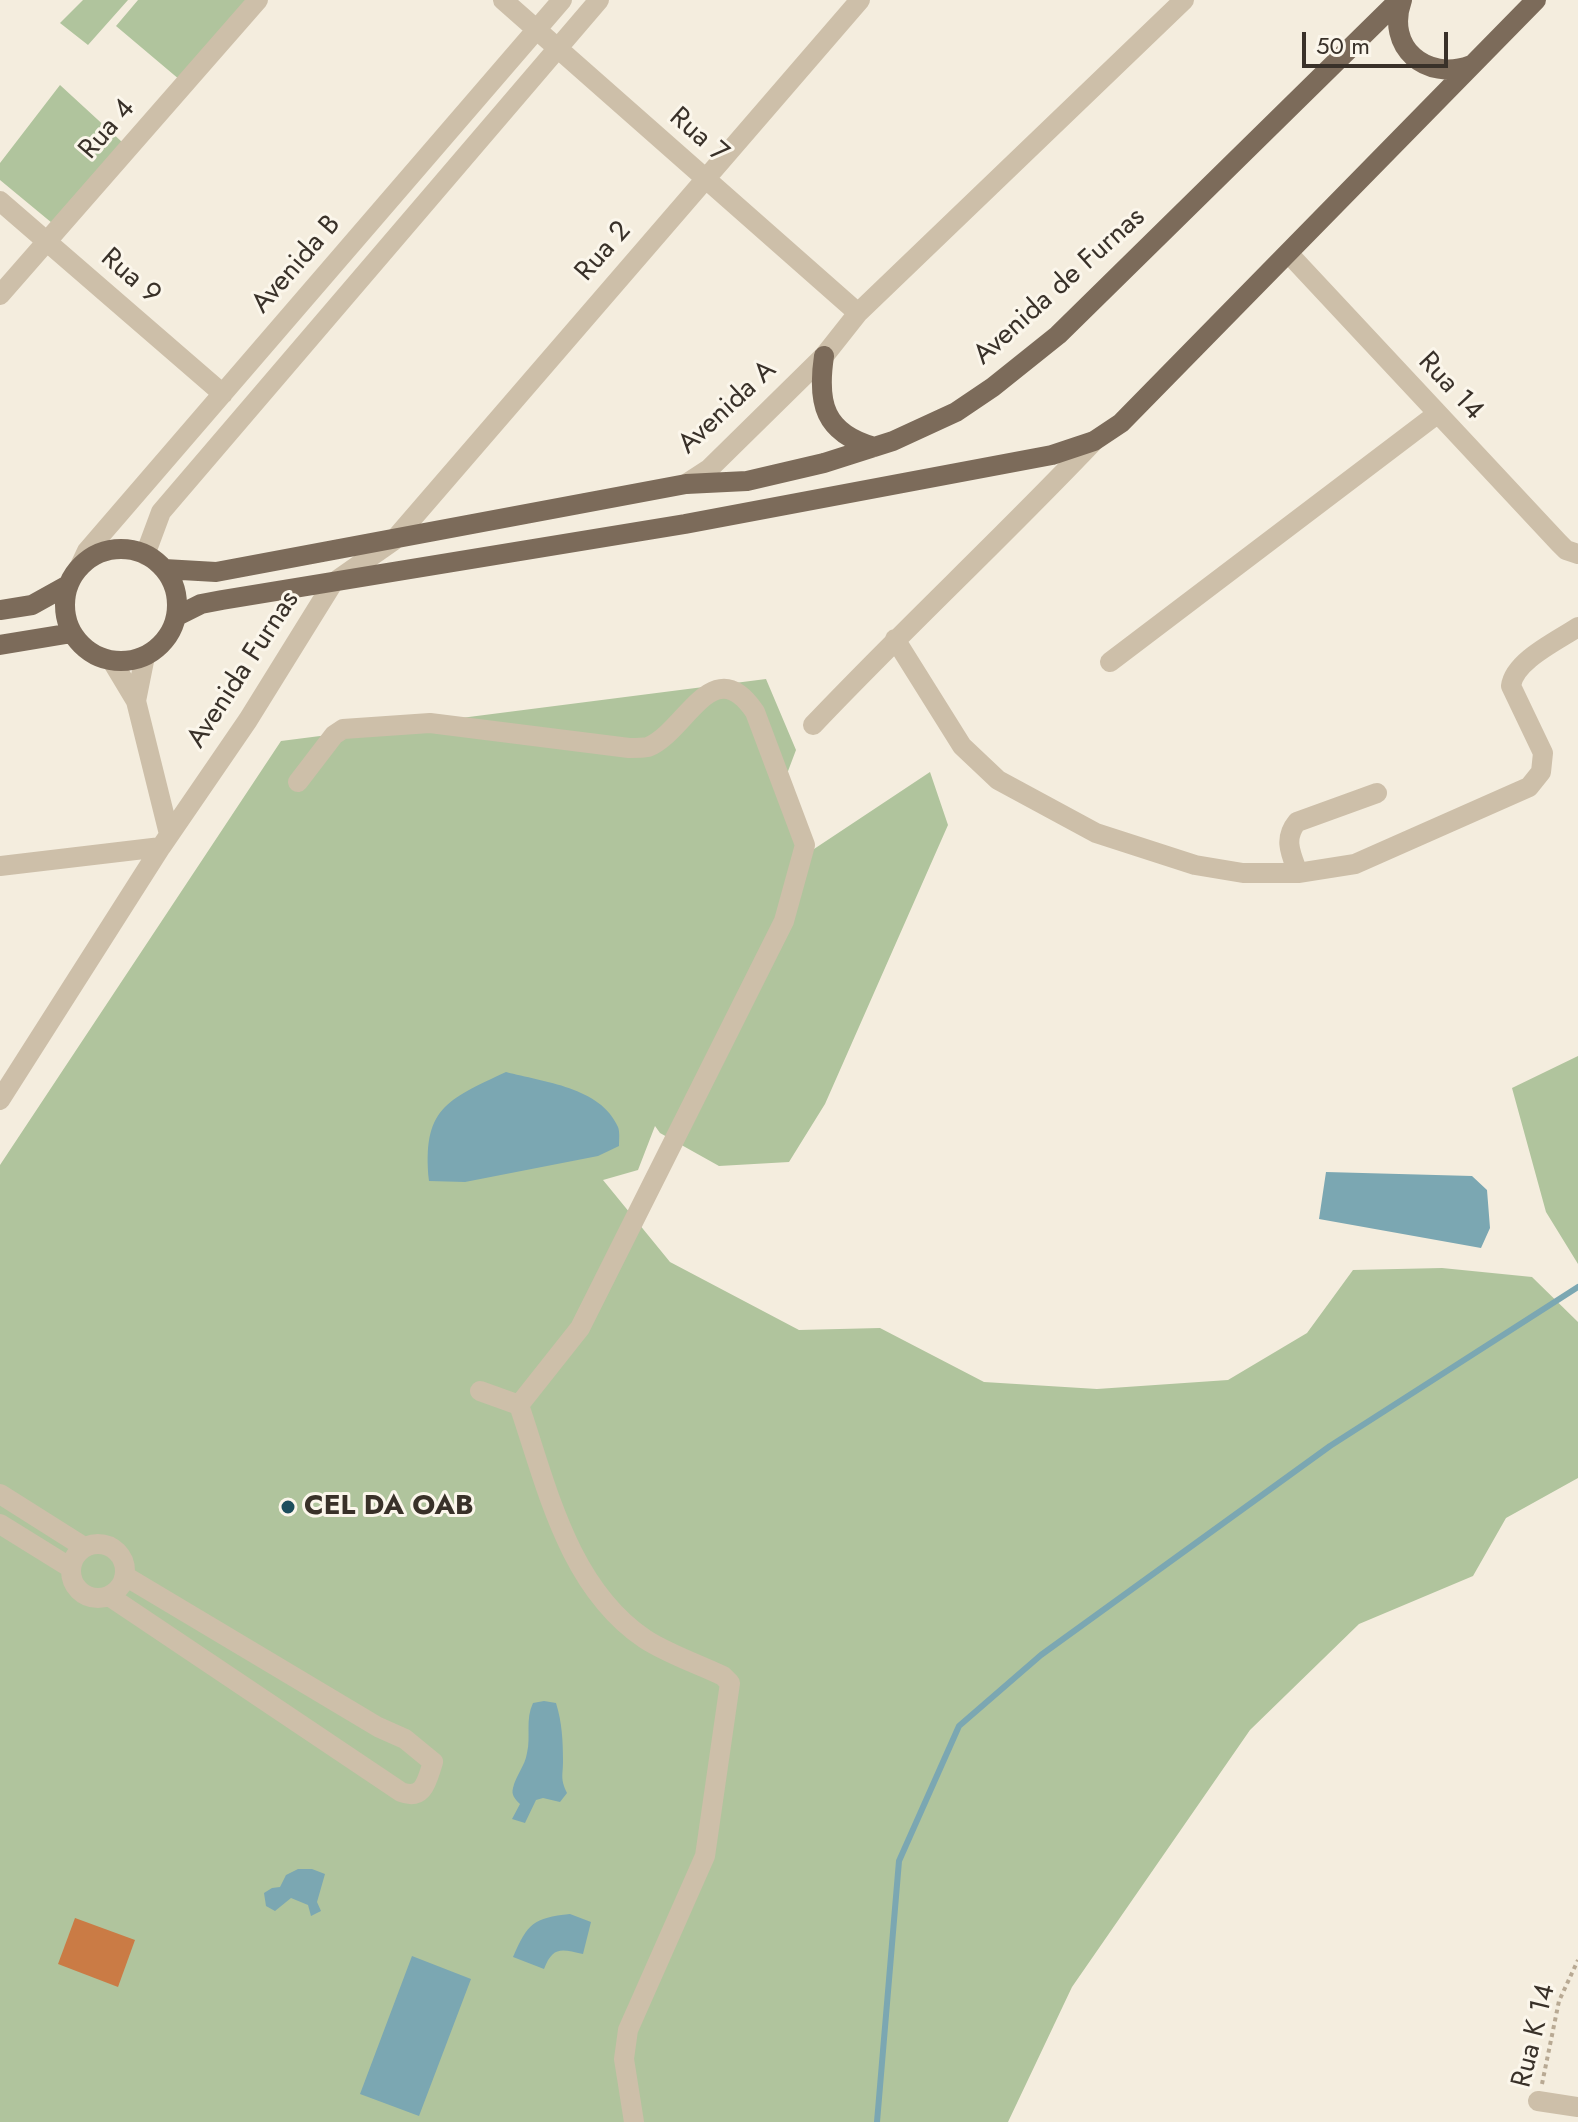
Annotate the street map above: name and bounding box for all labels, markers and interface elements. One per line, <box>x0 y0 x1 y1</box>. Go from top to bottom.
scale bar <box>1306 16 1452 66</box>
text: 50 m <box>1316 28 1370 63</box>
street label: Rua 4 <box>73 93 143 167</box>
street label: Rua 7 <box>662 101 734 171</box>
street label: Avenida de Furnas <box>967 201 1153 373</box>
street label: Avenida B <box>245 209 349 321</box>
street label: Rua 2 <box>569 215 639 289</box>
street label: Rua 9 <box>93 242 167 312</box>
street label: Rua 14 <box>1410 346 1490 428</box>
street label: Avenida A <box>672 354 784 462</box>
street label: Avenida Furnas <box>181 585 307 755</box>
place label: CEL DA OAB <box>304 1490 474 1524</box>
marker: CEL DA OAB <box>279 1498 297 1516</box>
street label: Rua K 14 <box>1506 1981 1564 2091</box>

